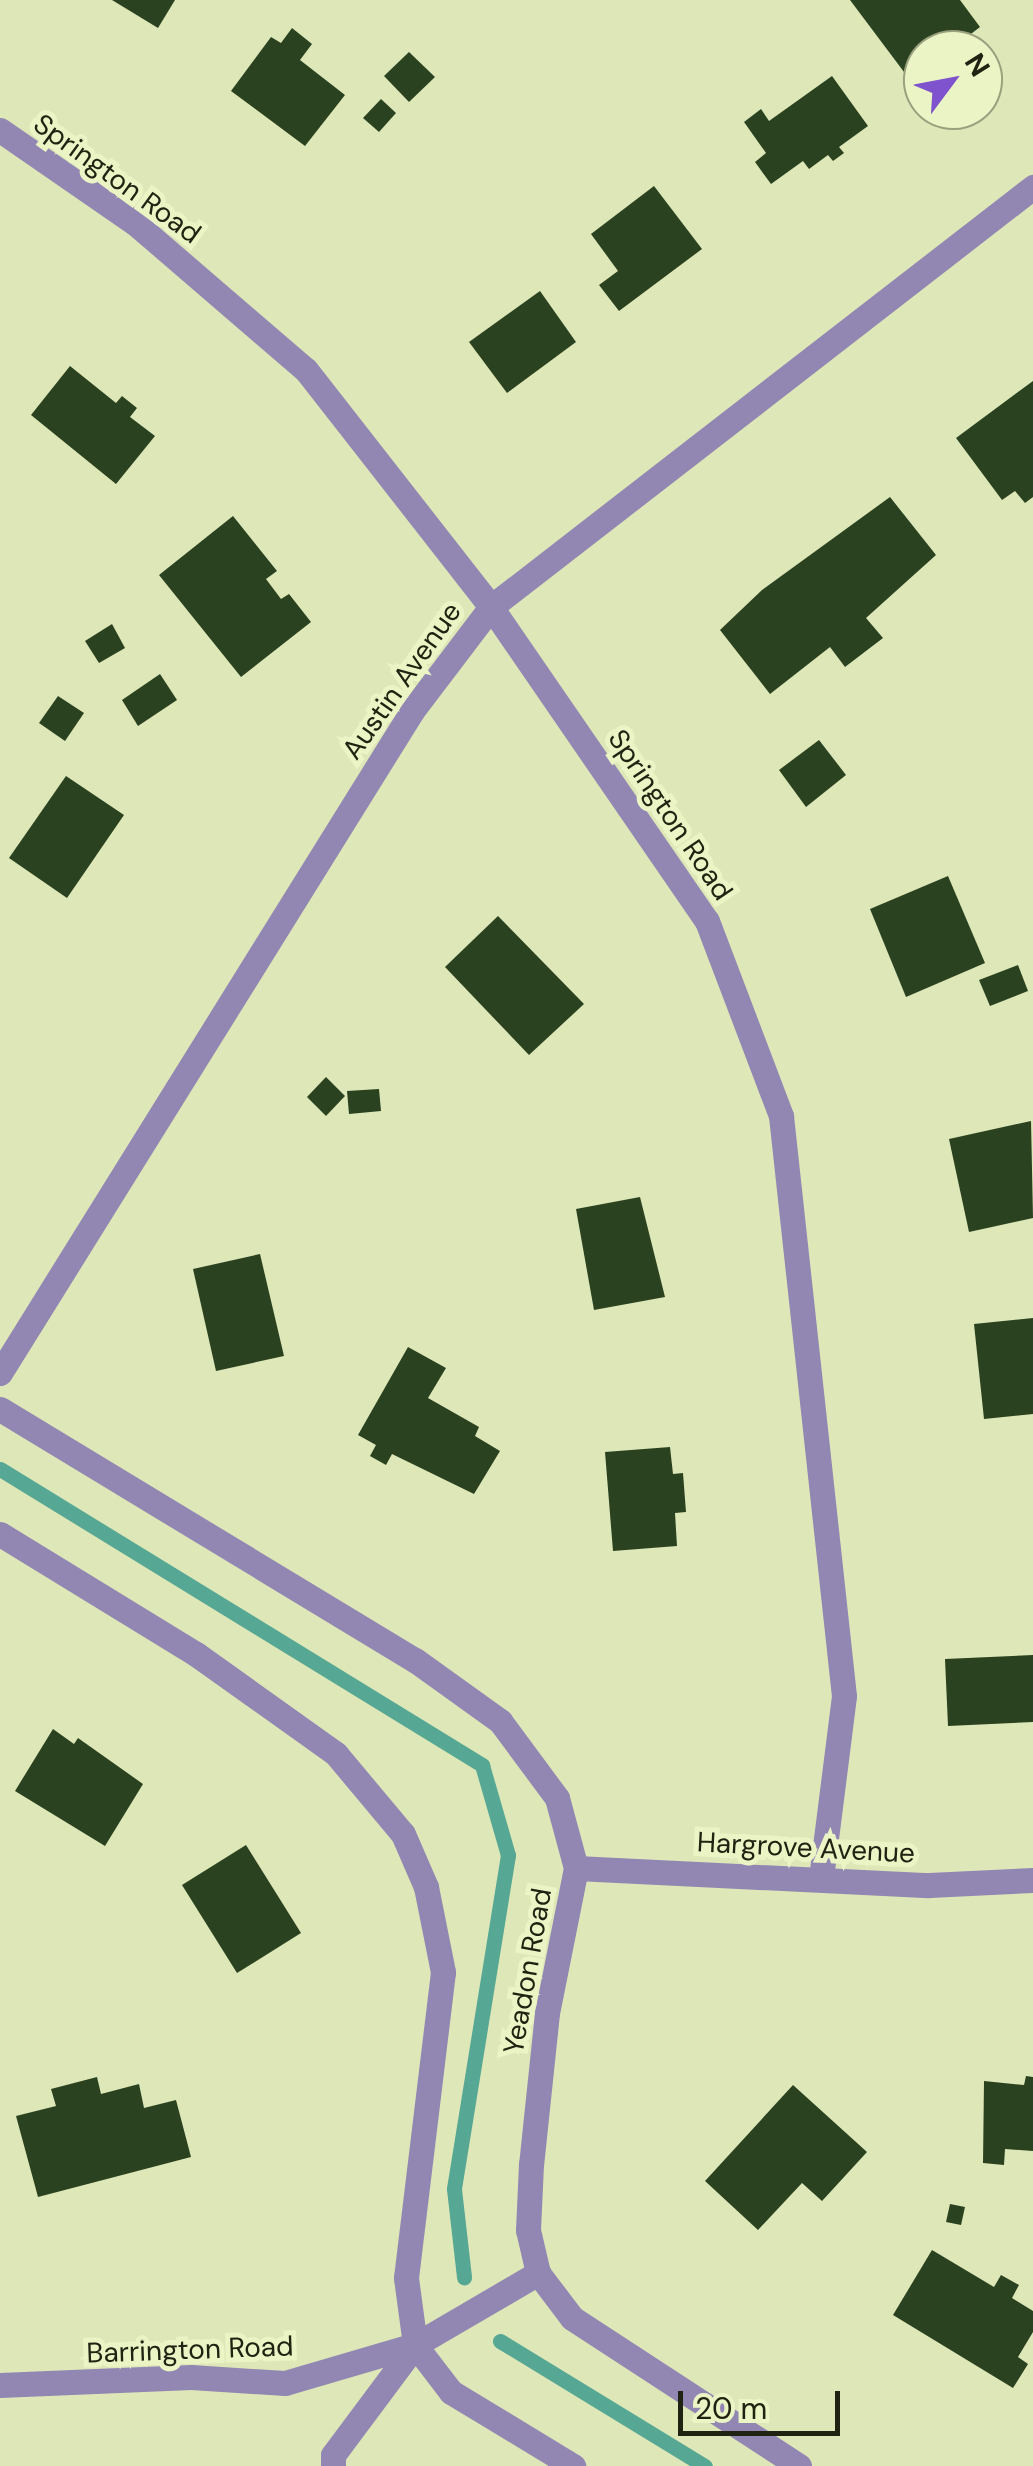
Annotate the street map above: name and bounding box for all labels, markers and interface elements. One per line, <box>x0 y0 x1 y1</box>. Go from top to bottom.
north arrow <box>903 30 1003 130</box>
text: N <box>956 46 998 83</box>
street label: Springton Road <box>27 107 207 251</box>
street label: Austin Avenue <box>335 596 469 766</box>
street label: Springton Road <box>601 723 739 907</box>
street label: Hargrove Avenue <box>696 1826 916 1870</box>
street label: Yeadon Road <box>497 1885 559 2057</box>
street label: Barrington Road <box>86 2330 294 2370</box>
scale bar <box>683 2371 846 2433</box>
text: 20 m <box>695 2389 767 2428</box>

